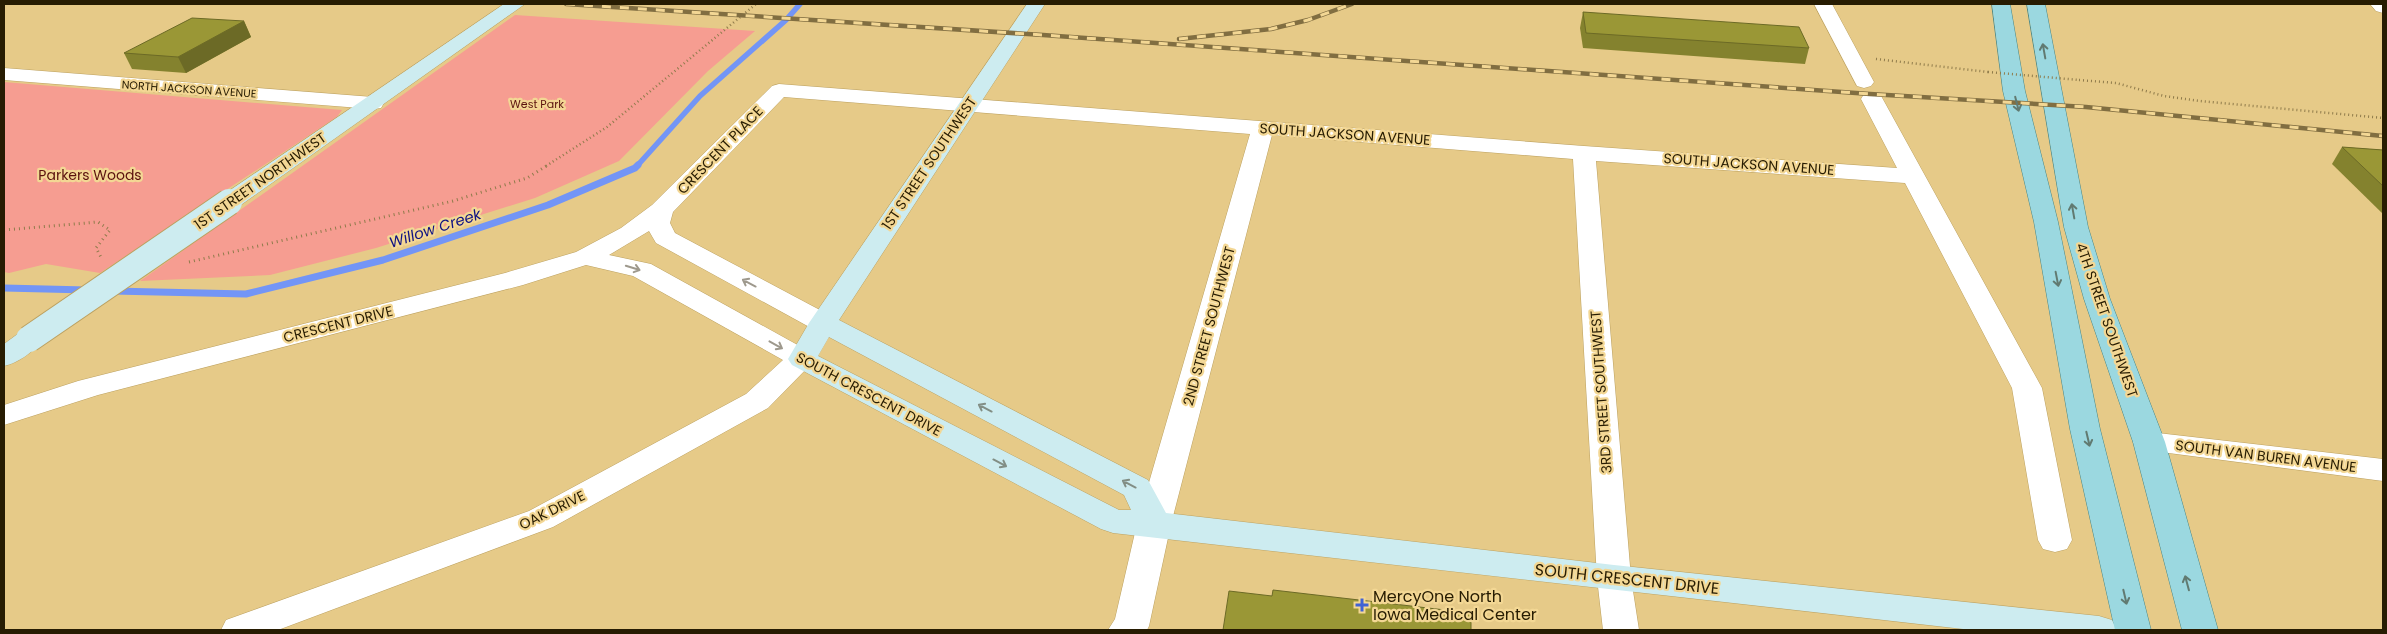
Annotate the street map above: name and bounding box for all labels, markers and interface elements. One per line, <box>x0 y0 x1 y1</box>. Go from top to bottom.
one-way arrow <box>2039 43 2049 59</box>
street label: NORTH JACKSON AVENUE <box>121 76 257 102</box>
street label: 1ST STREET SOUTHWEST <box>877 92 981 233</box>
one-way arrow <box>2013 95 2022 111</box>
park label: West Park <box>510 96 564 112</box>
street label: CRESCENT PLACE <box>673 102 767 198</box>
street label: SOUTH JACKSON AVENUE <box>1259 118 1431 150</box>
street label: 1ST STREET NORTHWEST <box>190 127 330 234</box>
street label: SOUTH JACKSON AVENUE <box>1663 148 1835 180</box>
park label: Parkers Woods <box>38 165 142 185</box>
water label: Willow Creek <box>386 203 485 253</box>
one-way arrow <box>2068 203 2077 219</box>
street label: 4TH STREET SOUTHWEST <box>2071 240 2143 400</box>
street label: 2ND STREET SOUTHWEST <box>1178 244 1240 408</box>
one-way arrow <box>625 263 641 273</box>
one-way arrow <box>2053 271 2062 287</box>
one-way arrow <box>742 278 757 287</box>
street label: CRESCENT DRIVE <box>281 301 395 347</box>
street label: 3RD STREET SOUTHWEST <box>1585 310 1617 474</box>
one-way arrow <box>768 340 782 350</box>
street label: SOUTH CRESCENT DRIVE <box>793 347 945 441</box>
one-way arrow <box>978 403 993 413</box>
one-way arrow <box>2084 430 2093 446</box>
street label: SOUTH VAN BUREN AVENUE <box>2174 435 2358 477</box>
one-way arrow <box>993 458 1008 468</box>
one-way arrow <box>1122 479 1137 489</box>
street label: OAK DRIVE <box>516 485 588 535</box>
street label: SOUTH CRESCENT DRIVE <box>1534 558 1720 600</box>
one-way arrow <box>2182 576 2192 592</box>
place label: MercyOne North Iowa Medical Center <box>1373 585 1537 626</box>
one-way arrow <box>2121 588 2130 604</box>
marker: MercyOne North Iowa Medical Center <box>1355 598 1369 612</box>

